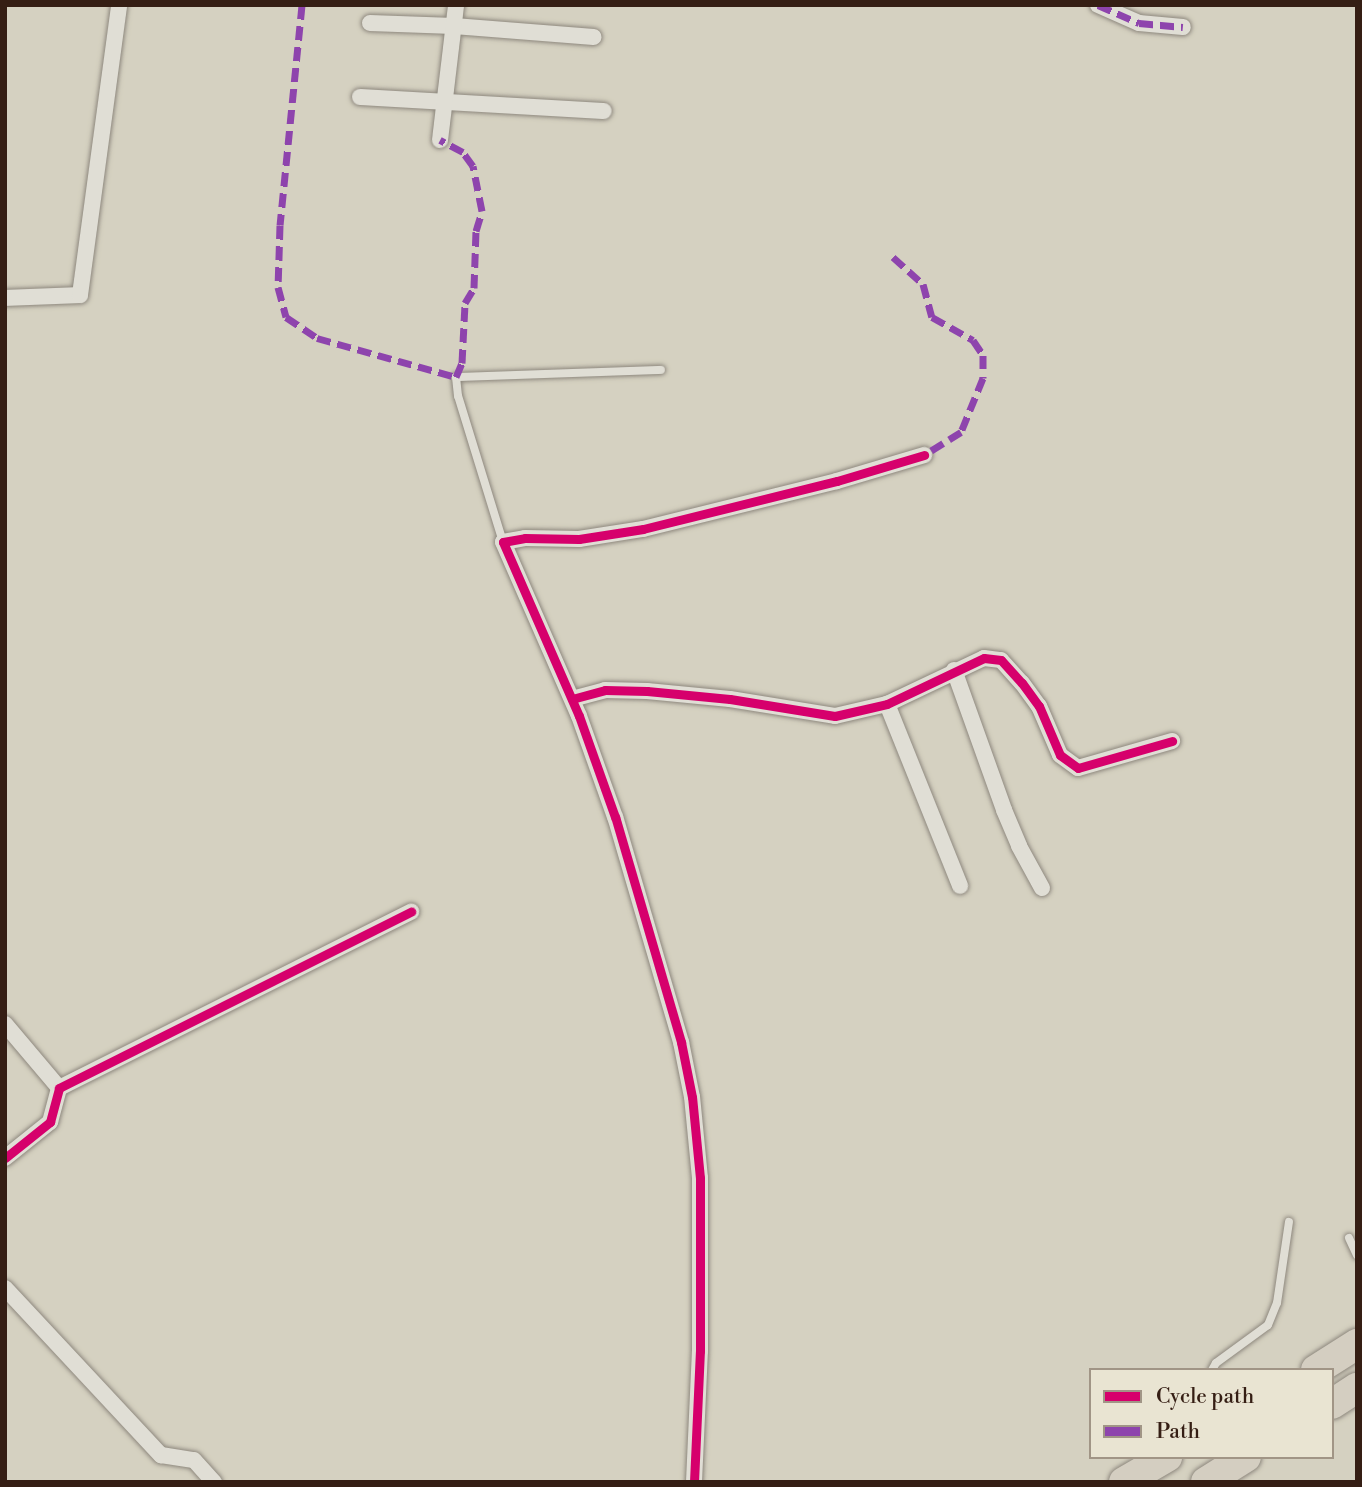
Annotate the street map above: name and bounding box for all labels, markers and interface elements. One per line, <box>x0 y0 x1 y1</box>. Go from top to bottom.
legend <box>1089 1368 1334 1459</box>
text: Cycle path <box>1156 1384 1254 1410</box>
text: Path <box>1156 1419 1200 1445</box>

